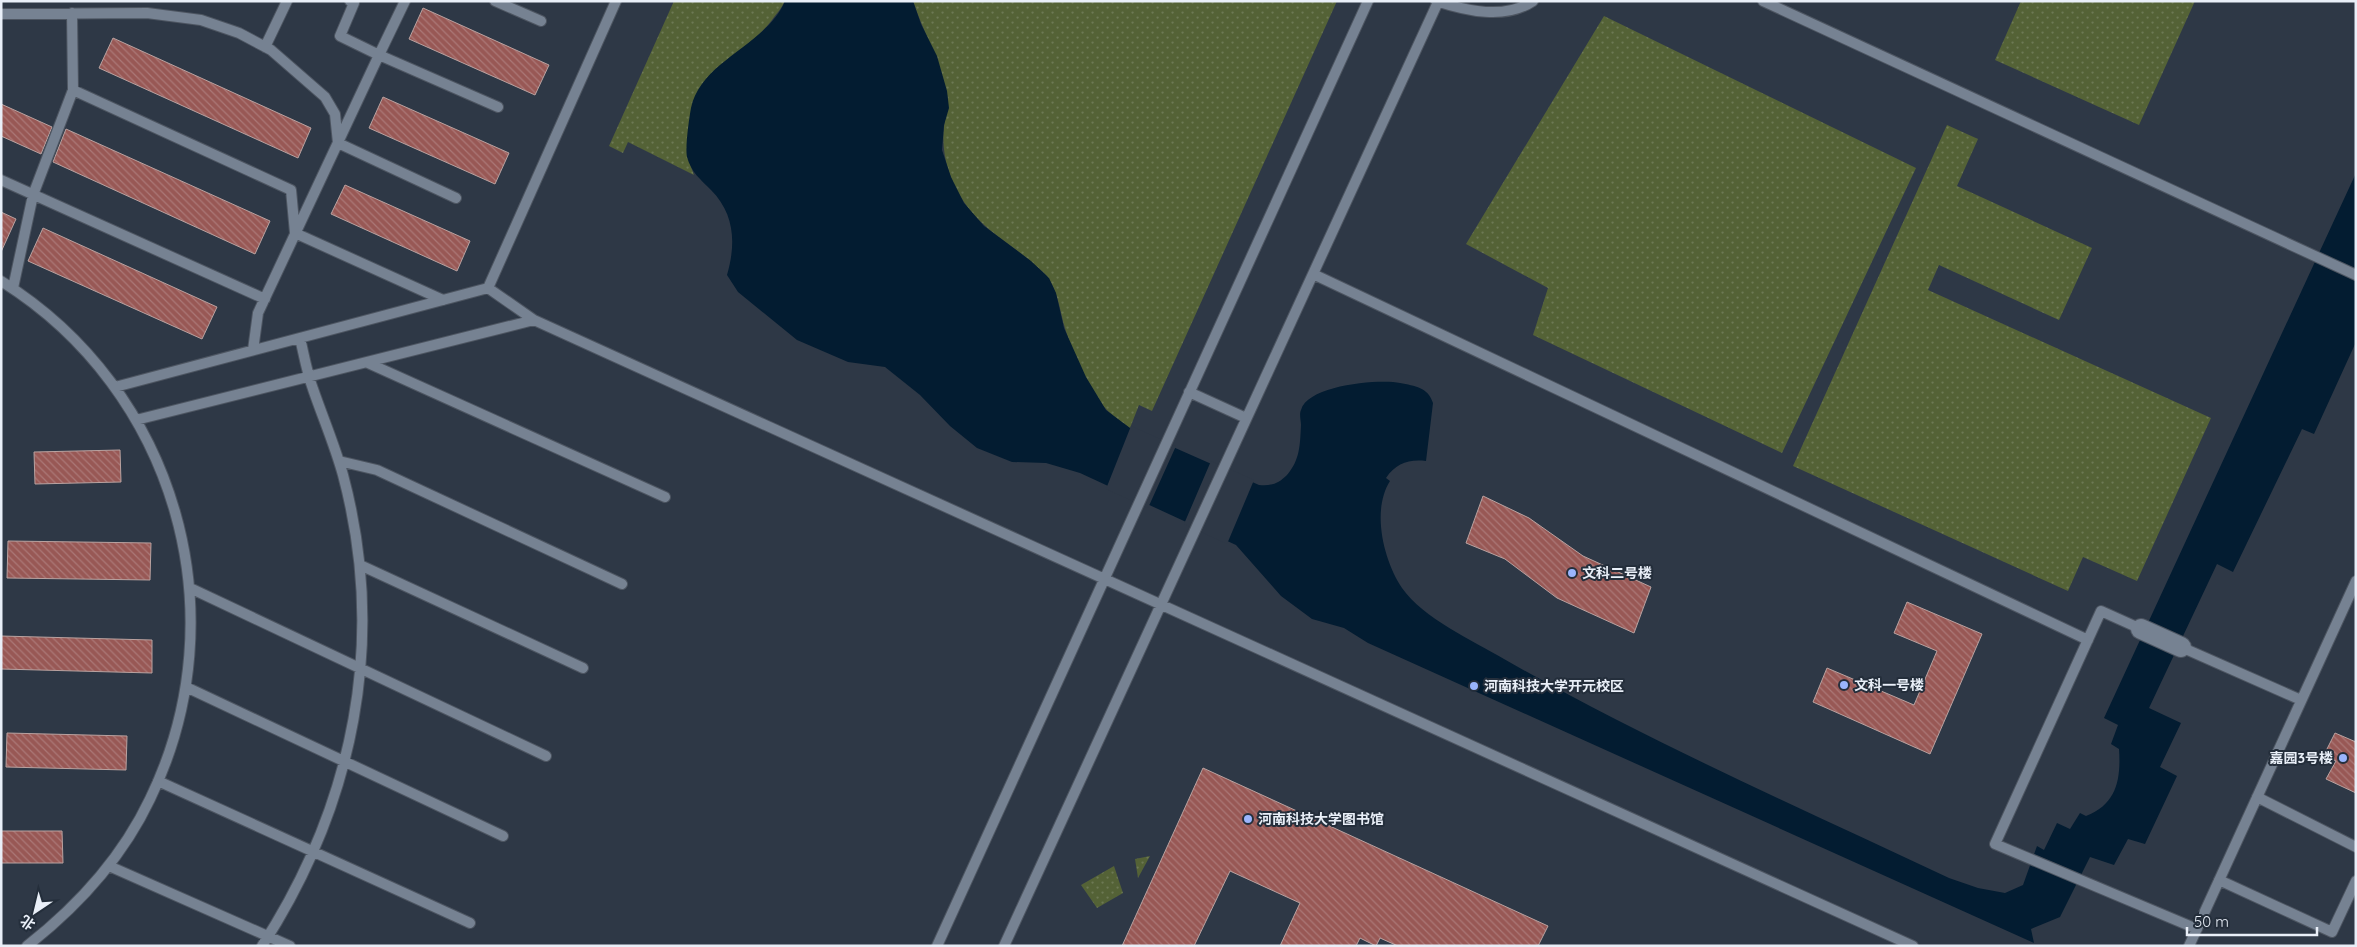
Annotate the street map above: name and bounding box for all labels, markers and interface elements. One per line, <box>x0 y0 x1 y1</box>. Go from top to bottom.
place label: 文科二号楼 <box>1582 564 1652 582</box>
marker: 文科二号楼 <box>1566 567 1578 579</box>
place label: 文科一号楼 <box>1854 676 1924 694</box>
place label: 河南科技大学开元校区 <box>1484 677 1624 695</box>
marker: 文科一号楼 <box>1838 679 1850 691</box>
marker: 河南科技大学开元校区 <box>1468 680 1480 692</box>
place label: 嘉园3号楼 <box>2269 749 2333 767</box>
marker: 嘉园3号楼 <box>2337 752 2349 764</box>
place label: 河南科技大学图书馆 <box>1258 810 1384 828</box>
marker: 河南科技大学图书馆 <box>1242 813 1254 825</box>
north arrow <box>10 887 60 937</box>
scale bar <box>2187 904 2317 936</box>
text: 北 <box>17 911 38 934</box>
text: 50 m <box>2194 912 2229 931</box>

